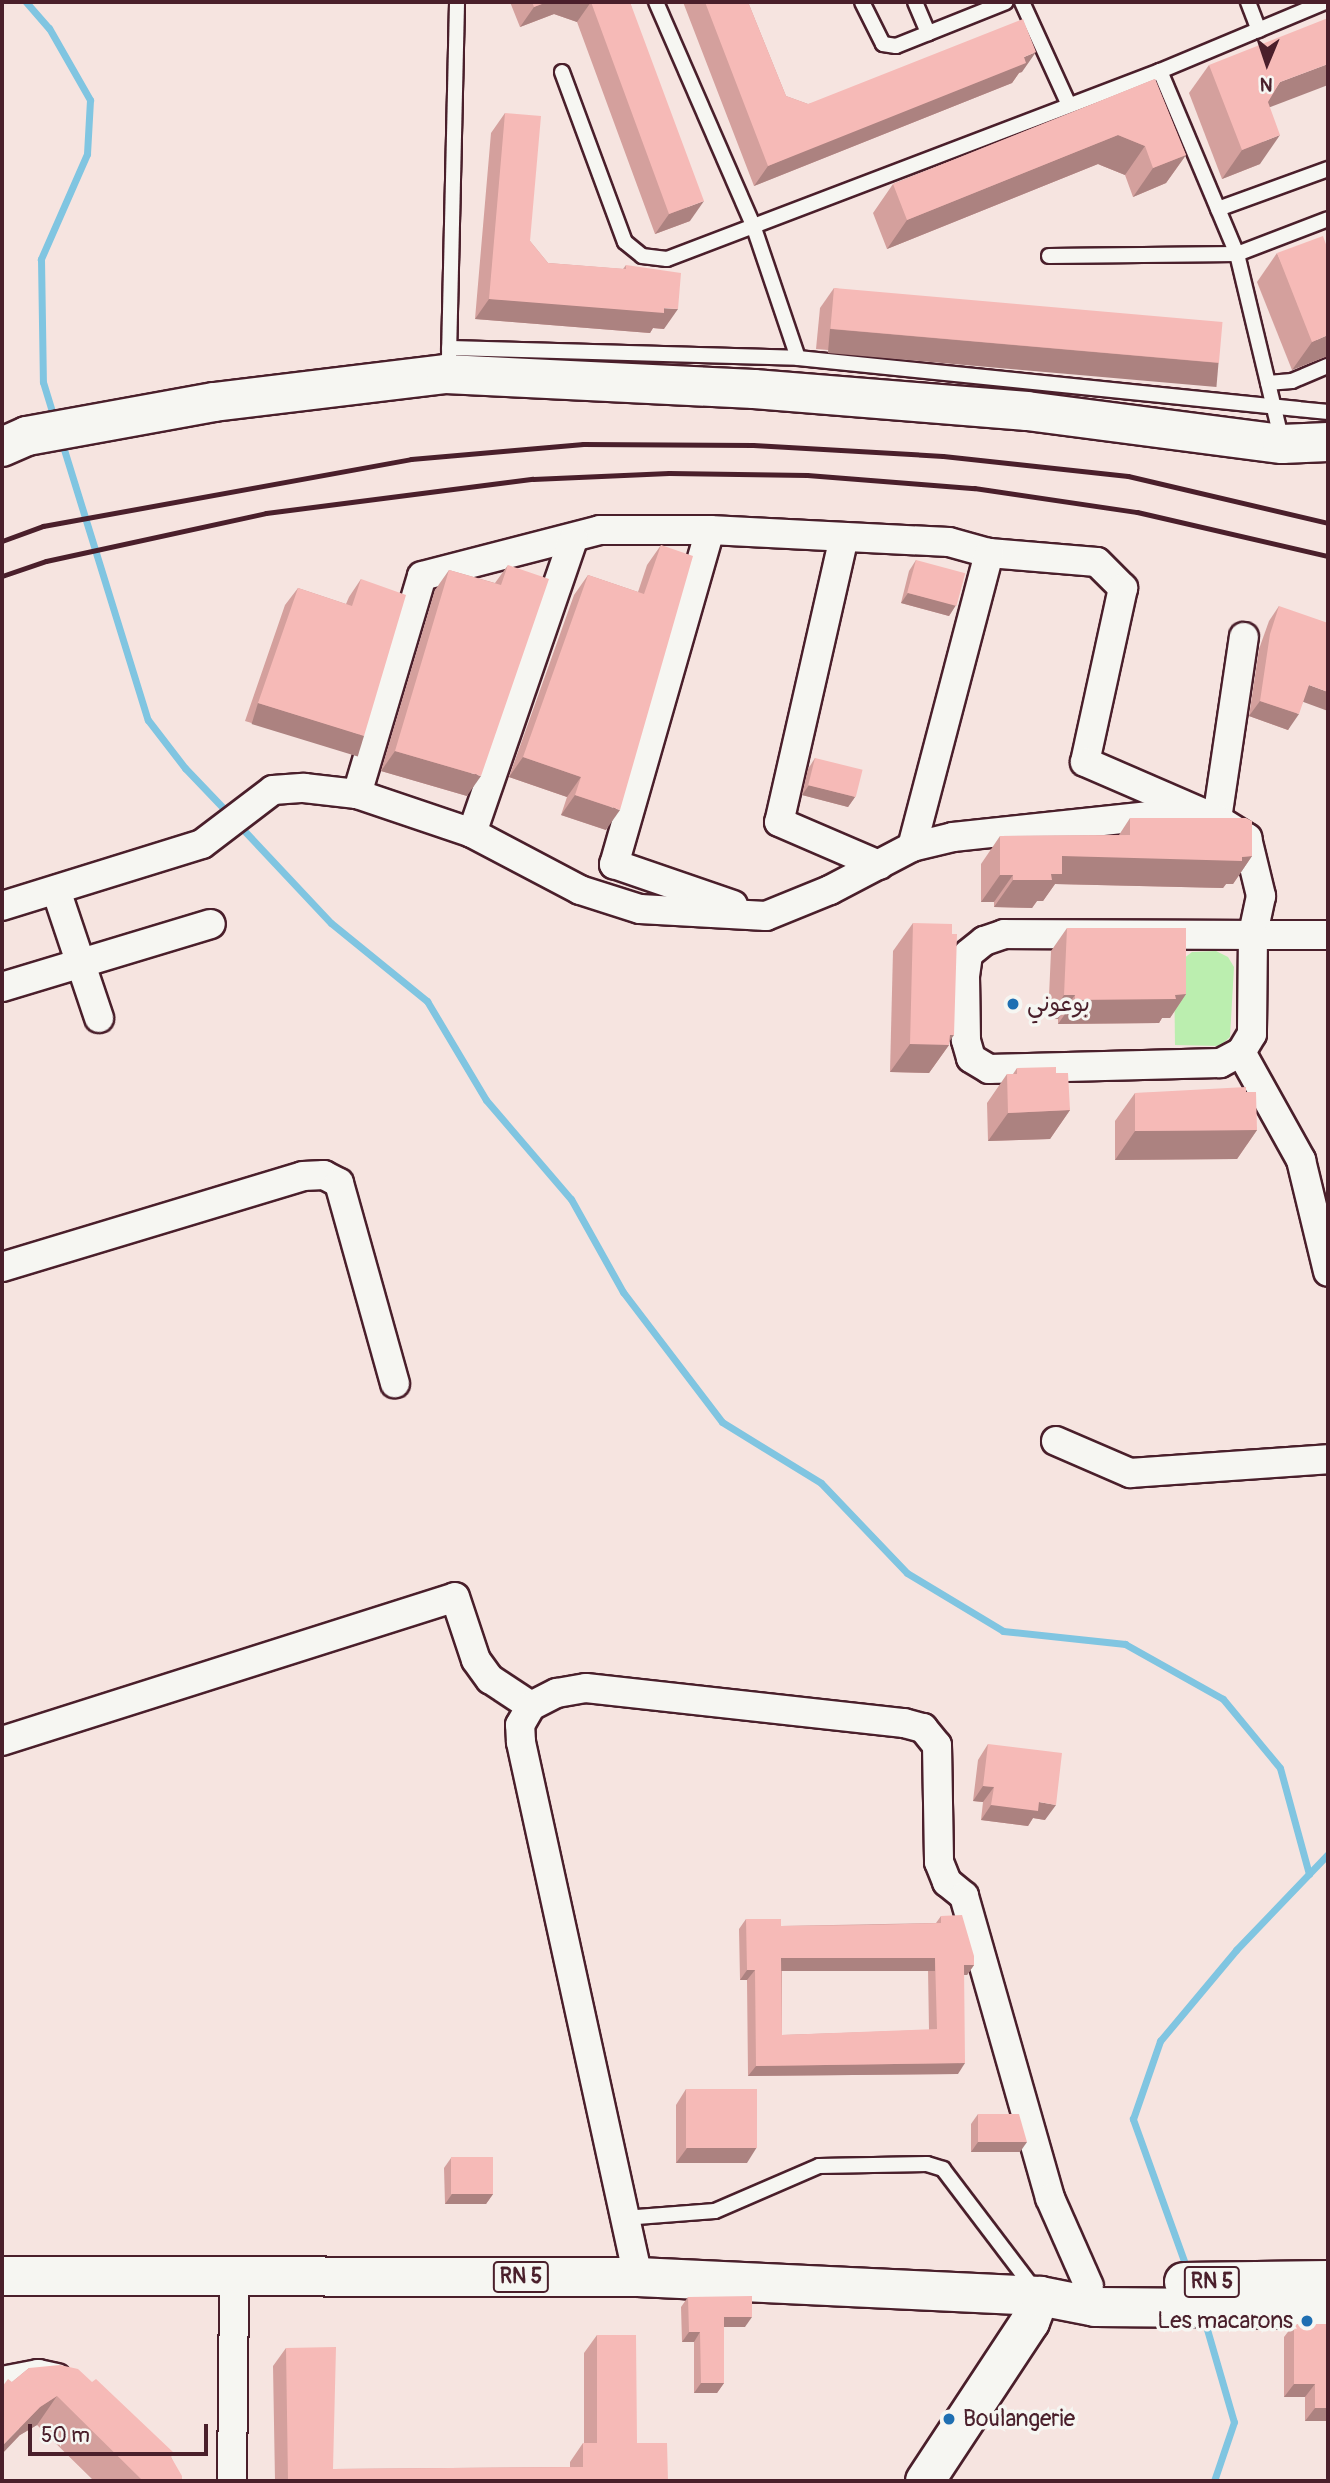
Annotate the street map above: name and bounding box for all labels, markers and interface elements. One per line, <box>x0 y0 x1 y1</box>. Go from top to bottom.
north arrow <box>1232 28 1302 98</box>
text: N <box>1259 72 1273 96</box>
place label: بوعوني <box>1027 990 1090 1018</box>
marker: بوعوني <box>1005 996 1021 1012</box>
road number: RN 5 <box>491 2260 551 2294</box>
road number: RN 5 <box>1182 2264 1242 2300</box>
place label: Les macarons <box>1157 2307 1293 2335</box>
marker: Les macarons <box>1299 2313 1315 2329</box>
place label: Boulangerie <box>963 2405 1075 2433</box>
scale bar <box>32 2410 212 2454</box>
marker: Boulangerie <box>941 2411 957 2427</box>
text: 50 m <box>41 2422 90 2449</box>

